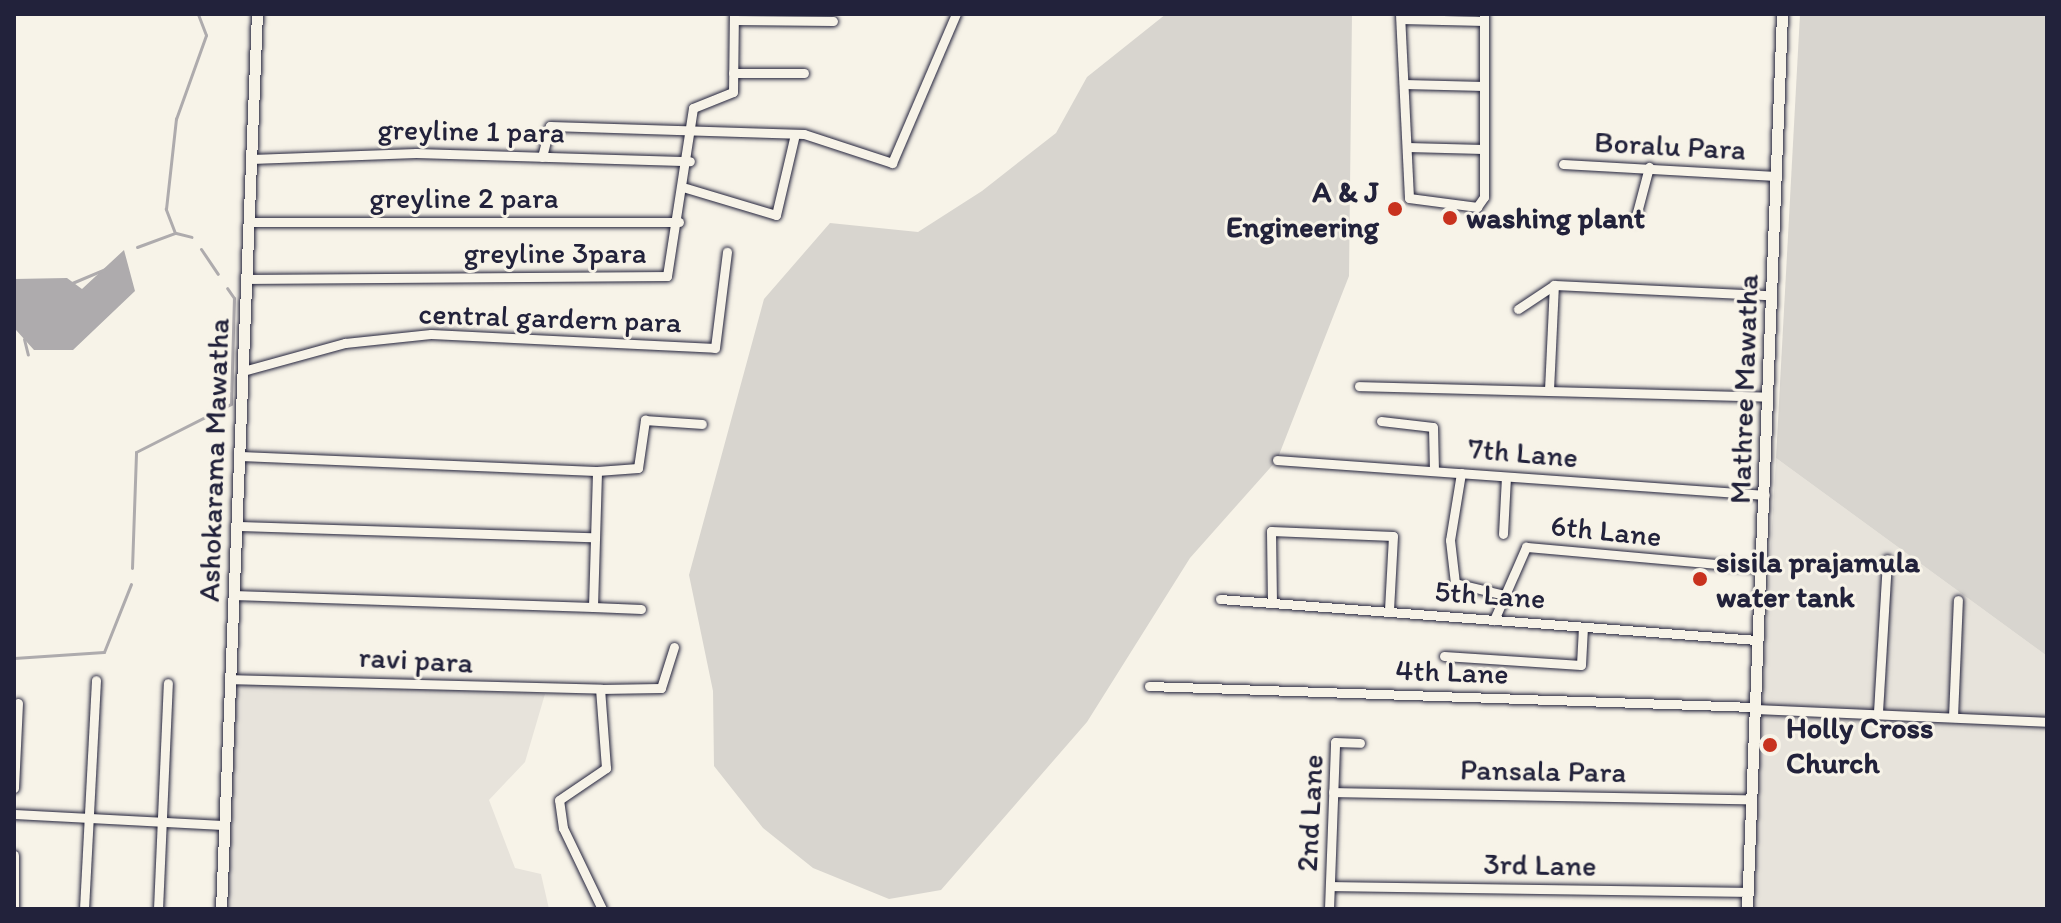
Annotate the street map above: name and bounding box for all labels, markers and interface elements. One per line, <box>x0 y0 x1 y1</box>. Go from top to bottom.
street label: greyline 1 para <box>377 111 565 151</box>
street label: Boralu Para <box>1593 124 1747 168</box>
place label: A & J Engineering <box>1226 174 1379 244</box>
street label: greyline 2 para <box>370 180 558 216</box>
marker: A & J Engineering <box>1386 200 1404 218</box>
place label: washing plant <box>1466 200 1646 236</box>
marker: washing plant <box>1441 209 1459 227</box>
street label: greyline 3para <box>464 235 646 271</box>
street label: Mathree Mawatha <box>1722 273 1766 505</box>
street label: central gardern para <box>418 295 682 341</box>
street label: Ashokarama Mawatha <box>191 317 237 603</box>
street label: 7th Lane <box>1467 430 1579 476</box>
street label: 6th Lane <box>1549 507 1663 555</box>
place label: sisila prajamula water tank <box>1716 544 1920 614</box>
marker: sisila prajamula water tank <box>1691 570 1709 588</box>
street label: 5th Lane <box>1433 573 1547 617</box>
street label: ravi para <box>358 639 474 681</box>
street label: 4th Lane <box>1395 652 1509 692</box>
place label: Holly Cross Church <box>1786 710 1933 780</box>
marker: Holly Cross Church <box>1761 736 1779 754</box>
street label: Pansala Para <box>1460 752 1626 790</box>
street label: 2nd Lane <box>1289 753 1331 873</box>
street label: 3rd Lane <box>1483 846 1597 884</box>

